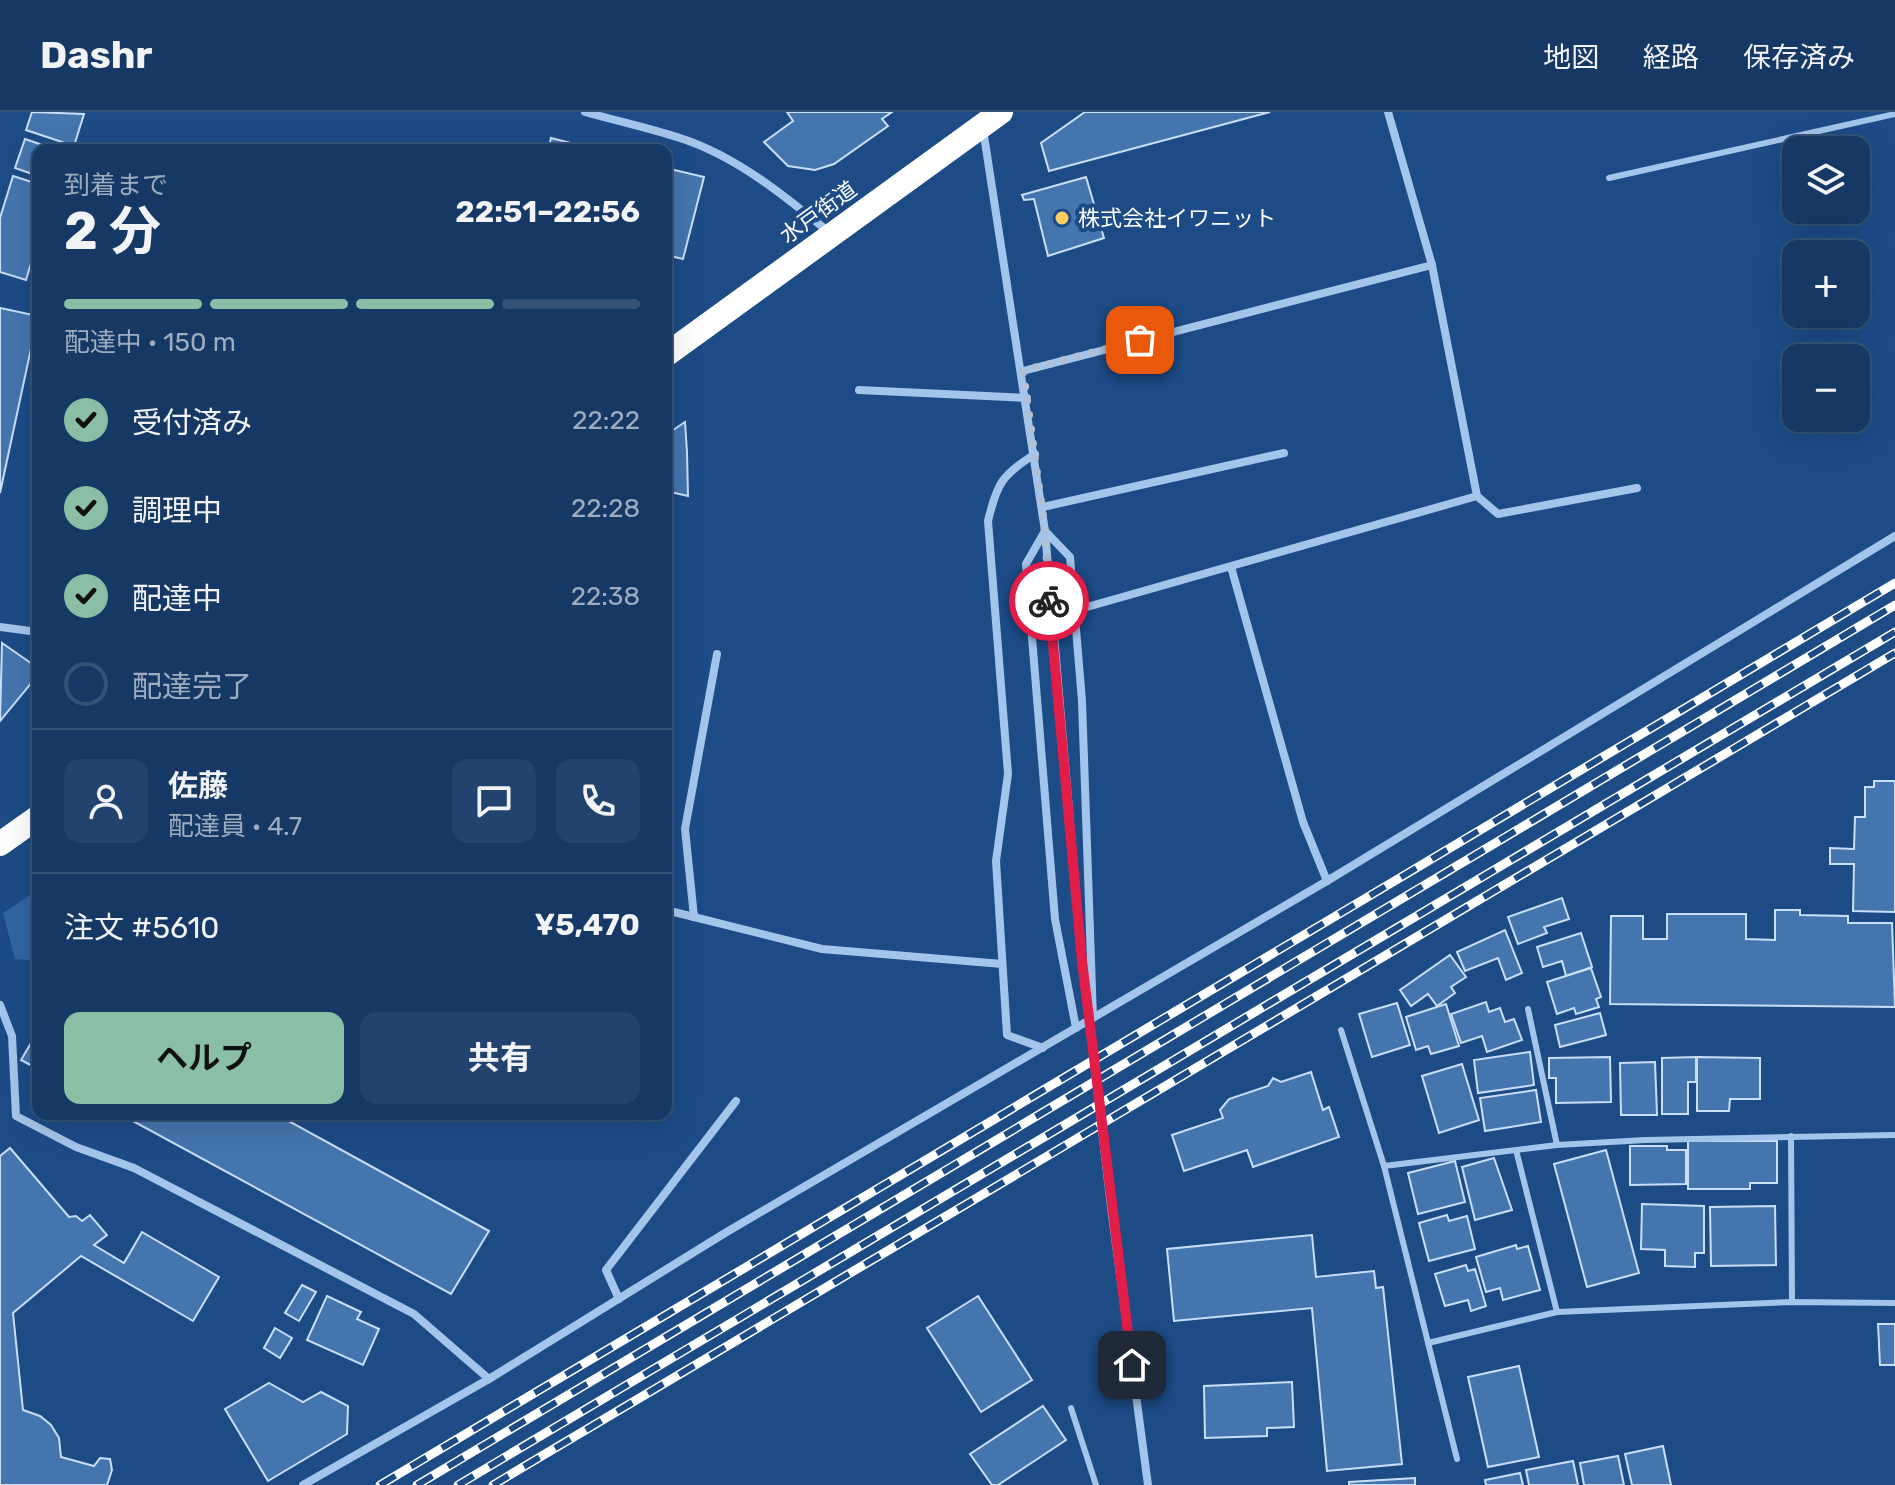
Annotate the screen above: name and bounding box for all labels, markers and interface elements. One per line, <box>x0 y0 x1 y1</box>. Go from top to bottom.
text: Dashr <box>40 32 153 78</box>
text: 地図 <box>1543 41 1599 74</box>
text: 経路 <box>1643 41 1699 74</box>
text: 保存済み <box>1743 41 1855 74</box>
map controls <box>1782 136 1870 432</box>
button: layers <box>1782 136 1870 224</box>
text: 到着まで <box>64 170 168 201</box>
street label: 水戸街道 <box>775 176 862 249</box>
text: 22:51–22:56 <box>455 194 640 230</box>
text: 2 分 <box>64 200 161 262</box>
place label: 株式会社イワニット <box>1078 205 1276 232</box>
marker: 株式会社イワニット <box>1053 209 1071 227</box>
button: + <box>1782 240 1870 328</box>
pin <box>1106 306 1174 374</box>
icon: bag <box>1118 318 1162 362</box>
text: 配達中 · 150 m <box>64 327 236 358</box>
button: − <box>1782 344 1870 432</box>
icon: check <box>64 398 108 442</box>
text: 受付済み <box>132 405 252 441</box>
text: 22:22 <box>572 405 640 436</box>
icon: check <box>64 486 108 530</box>
text: 調理中 <box>132 493 222 529</box>
text: 22:28 <box>571 493 640 524</box>
courier <box>1009 561 1089 641</box>
icon: check <box>64 574 108 618</box>
icon: bike <box>1027 579 1071 623</box>
text: 配達中 <box>132 581 222 617</box>
text: 22:38 <box>571 581 640 612</box>
text: 配達完了 <box>132 669 252 705</box>
button: person <box>64 759 148 843</box>
button: chat <box>452 759 536 843</box>
button: phone <box>556 759 640 843</box>
text: 佐藤 <box>168 768 228 804</box>
text: 配達員 · 4.7 <box>168 811 302 842</box>
text: ¥5,470 <box>535 907 640 943</box>
text: 注文 #5610 <box>64 910 219 946</box>
button: ヘルプ <box>64 1012 344 1104</box>
button: 共有 <box>360 1012 640 1104</box>
pin <box>1098 1331 1166 1399</box>
icon: home <box>1110 1343 1154 1387</box>

